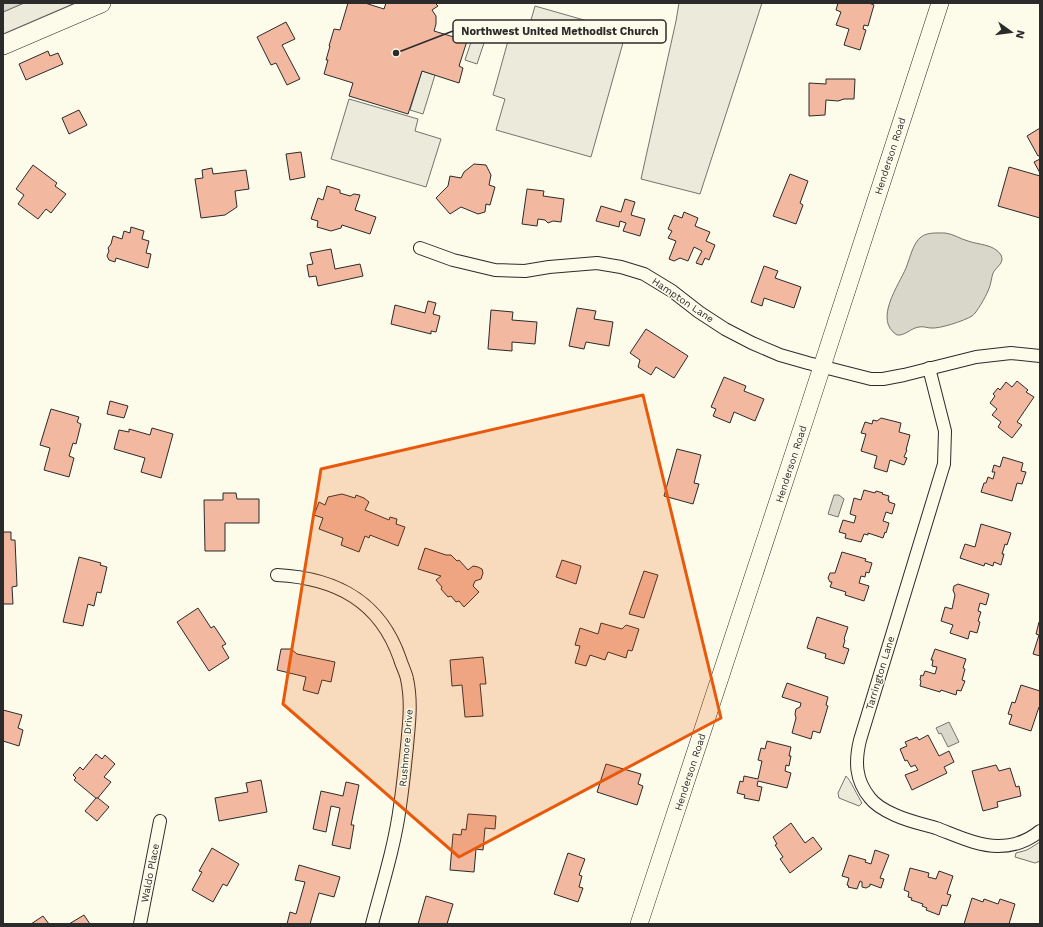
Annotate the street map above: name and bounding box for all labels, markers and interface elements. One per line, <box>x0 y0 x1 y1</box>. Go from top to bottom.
north arrow <box>991 12 1031 52</box>
callout: Northwest United Methodist Church <box>453 20 666 43</box>
text: Northwest United Methodist Church <box>461 25 659 38</box>
text: N <box>1013 29 1028 40</box>
street label: Henderson Road <box>872 116 908 196</box>
street label: Hampton Lane <box>650 275 716 325</box>
street label: Henderson Road <box>773 424 809 504</box>
street label: Tarrington Lane <box>864 635 896 711</box>
street label: Rushmore Drive <box>397 709 415 787</box>
street label: Henderson Road <box>672 732 708 812</box>
street label: Waldo Place <box>139 842 161 903</box>

